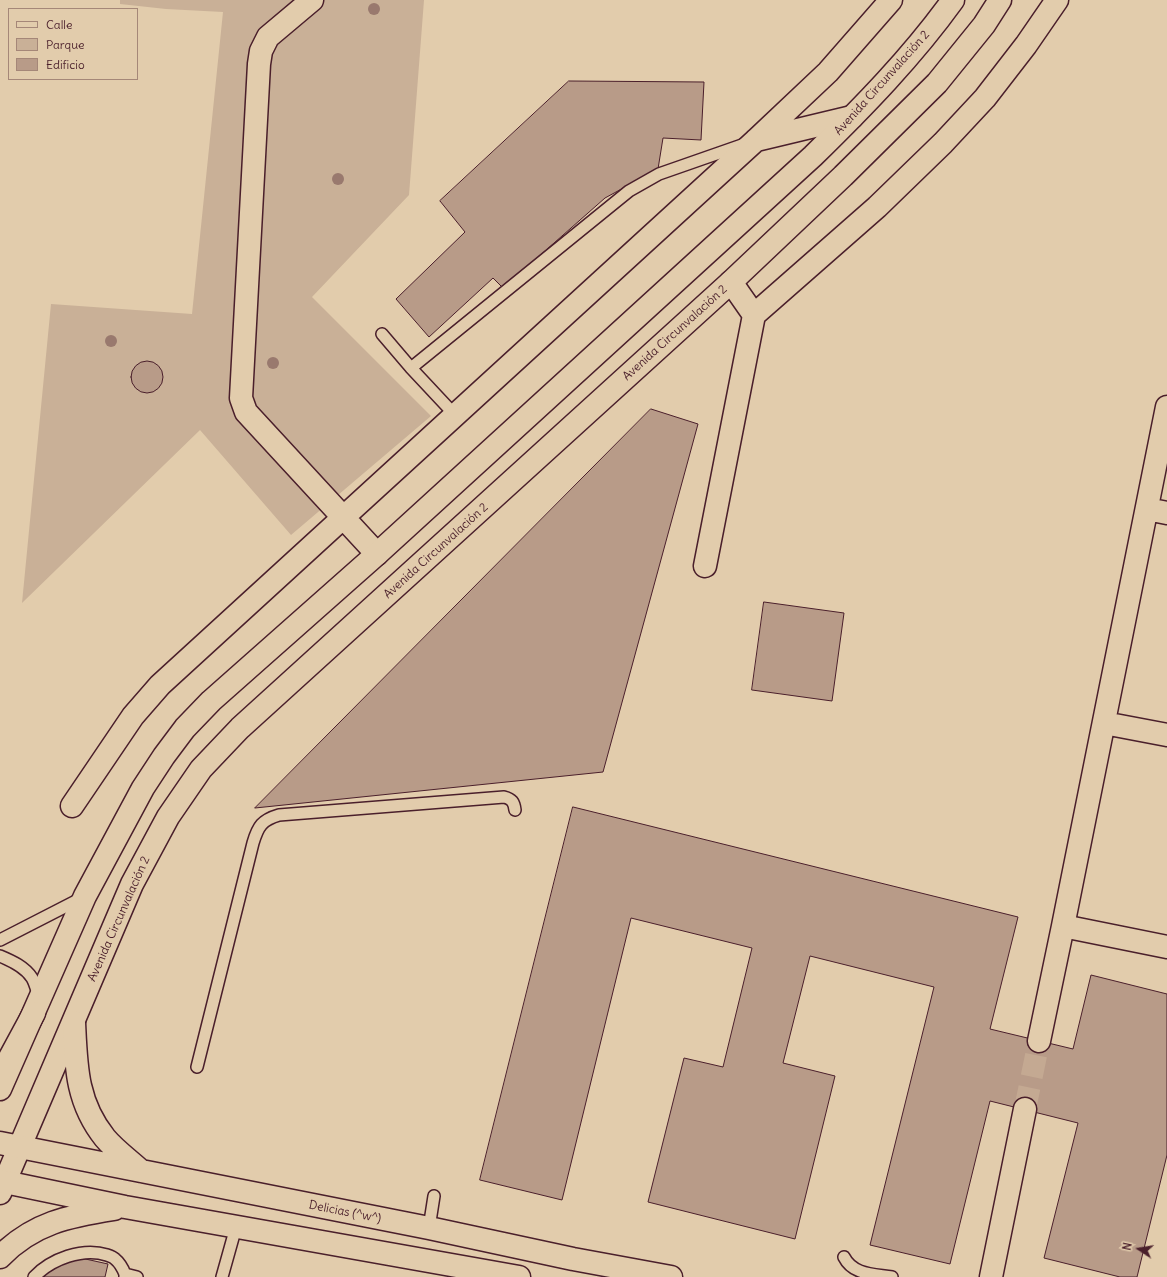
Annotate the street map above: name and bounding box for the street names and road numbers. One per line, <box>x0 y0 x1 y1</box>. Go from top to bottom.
street label: Avenida Circunvalación 2 <box>831 28 933 138</box>
street label: Avenida Circunvalación 2 <box>620 282 730 384</box>
street label: Avenida Circunvalación 2 <box>381 500 491 602</box>
street label: Avenida Circunvalación 2 <box>85 854 153 984</box>
street label: Delicias (^w^) <box>308 1198 382 1226</box>

